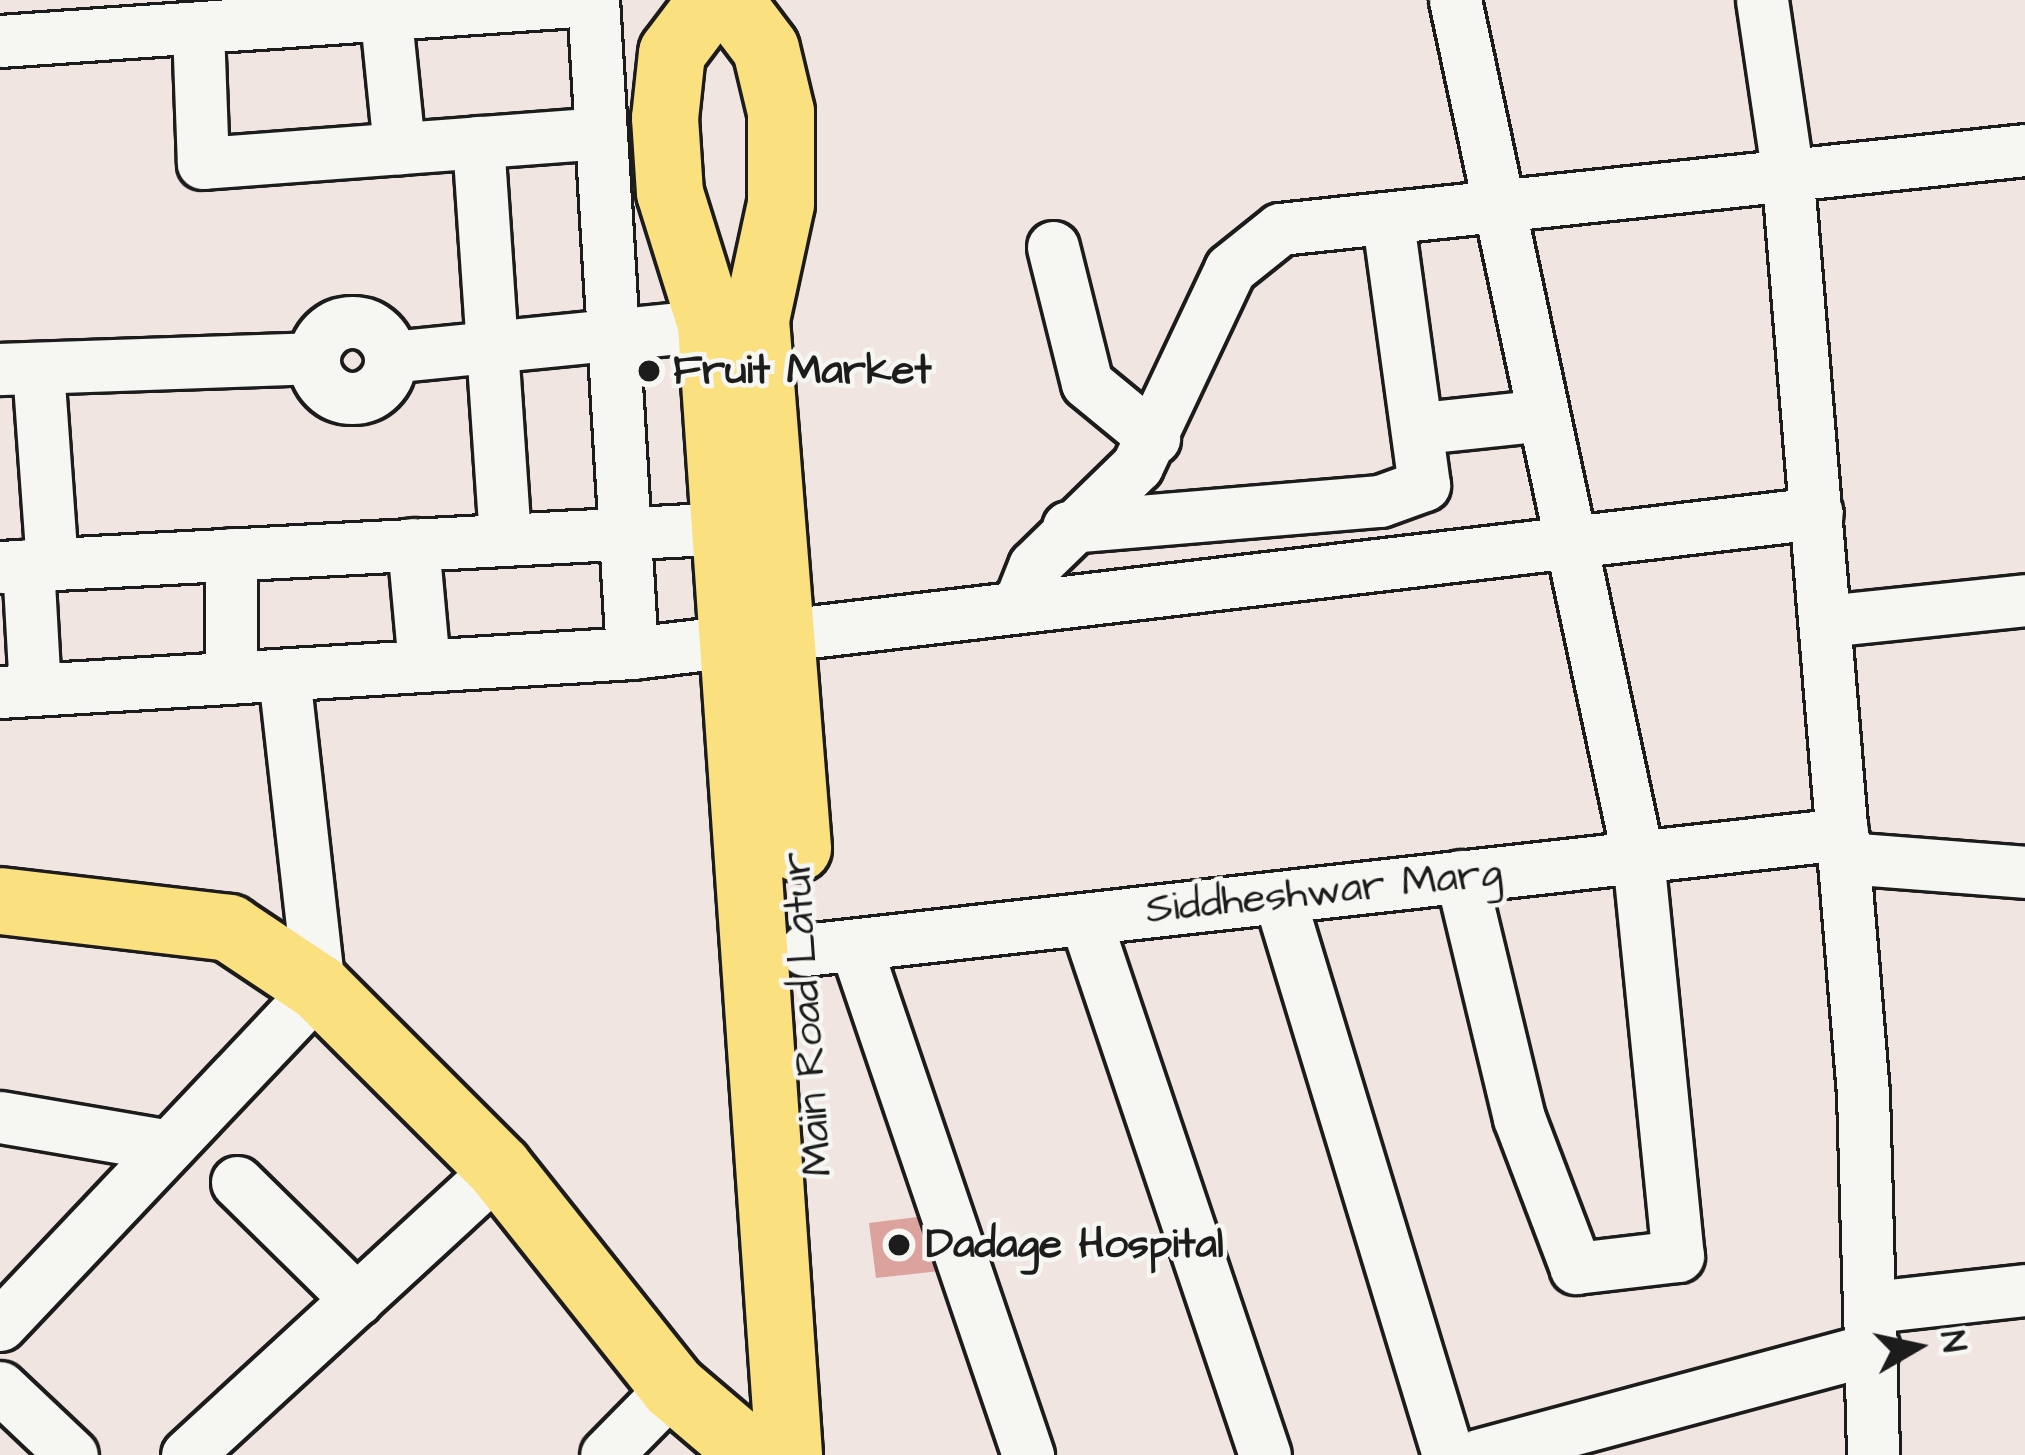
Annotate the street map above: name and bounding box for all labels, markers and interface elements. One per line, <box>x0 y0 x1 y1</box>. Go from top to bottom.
place label: Fruit Market <box>673 346 932 396</box>
marker: Fruit Market <box>636 358 662 384</box>
street label: Siddheshwar Marg <box>1143 848 1505 936</box>
street label: Main Road Latur <box>772 850 844 1178</box>
place label: Dadage Hospital <box>926 1220 1224 1270</box>
marker: Dadage Hospital <box>883 1229 915 1261</box>
north arrow <box>1857 1287 1977 1407</box>
text: N <box>1928 1328 1977 1355</box>

